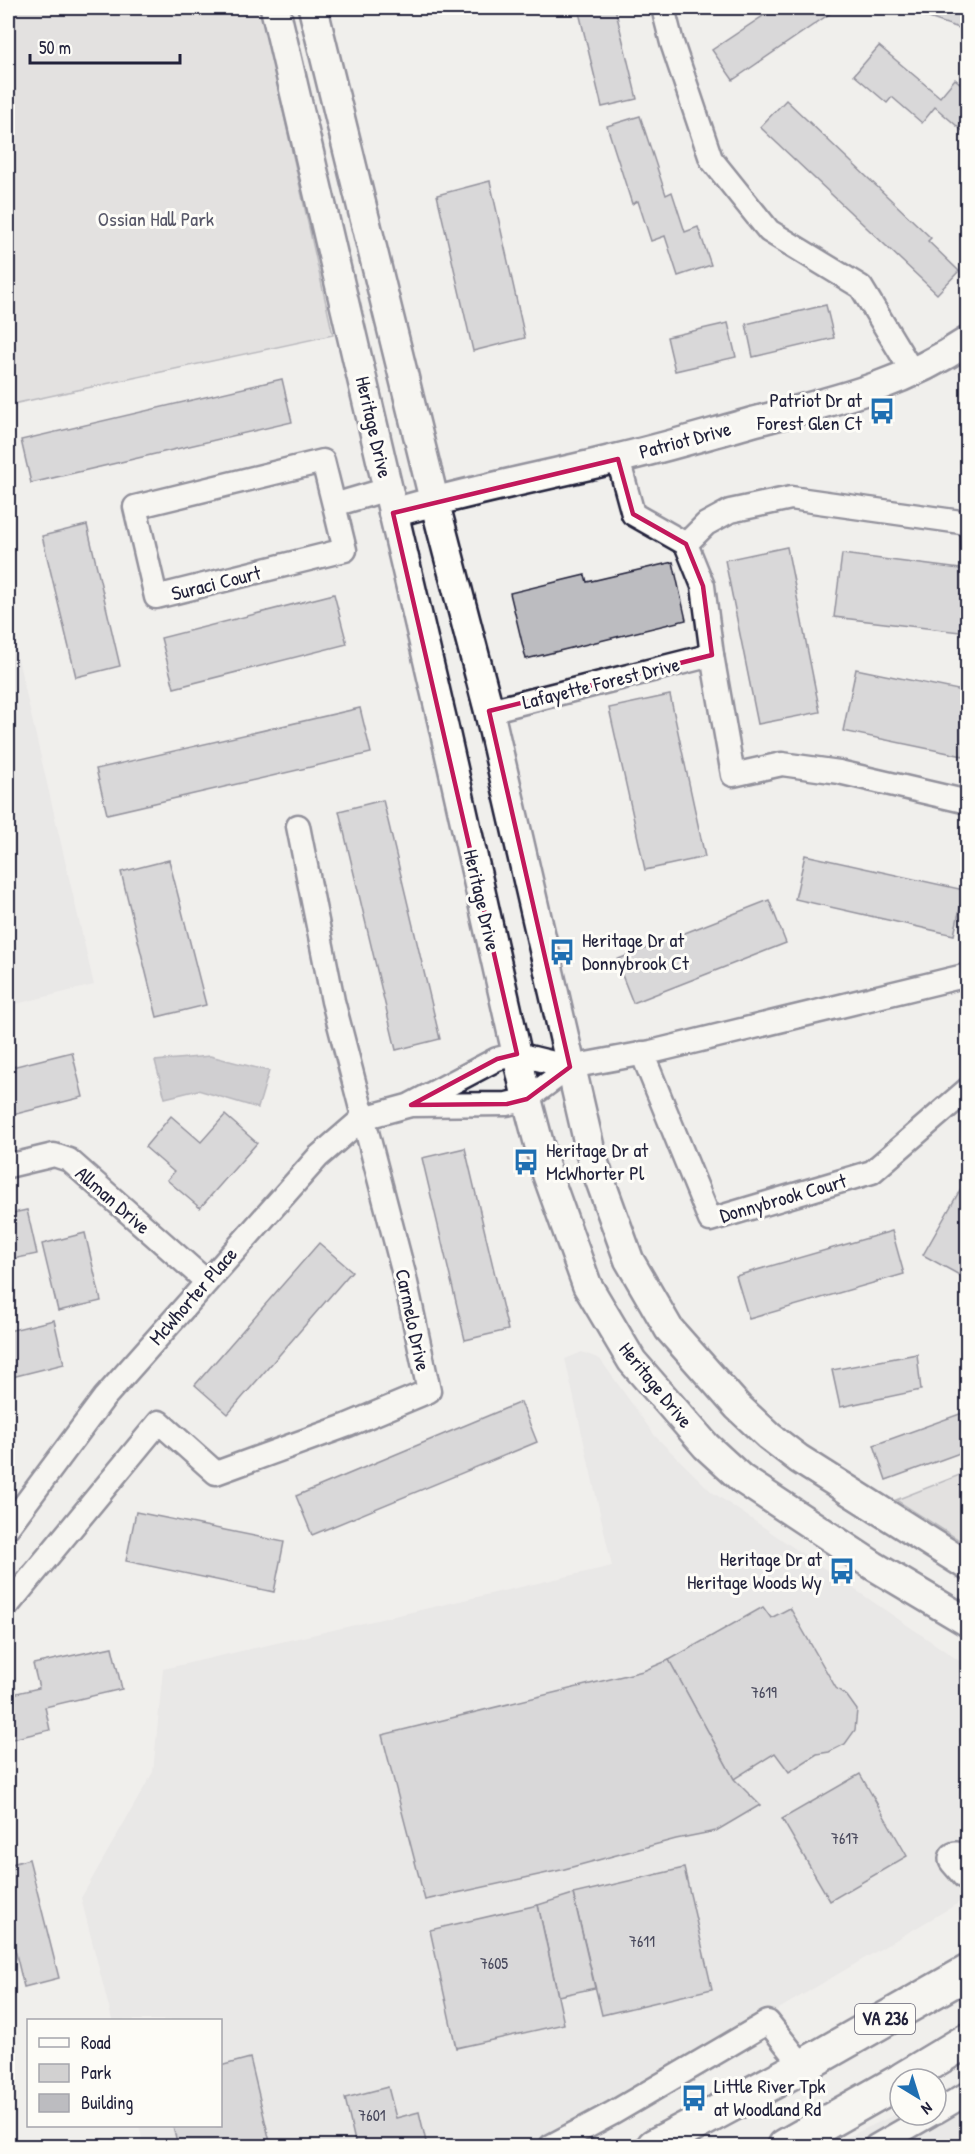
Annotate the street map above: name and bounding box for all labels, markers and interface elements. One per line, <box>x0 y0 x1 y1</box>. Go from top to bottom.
scale bar <box>30 27 180 65</box>
text: 50 m <box>39 35 71 60</box>
park label: Ossian Hall Park <box>98 205 214 232</box>
street label: Heritage Drive <box>350 374 399 480</box>
place label: Patriot Dr at Forest Glen Ct <box>756 386 863 436</box>
bus stop icon: Patriot Dr at Forest Glen Ct <box>867 396 897 426</box>
street label: Patriot Drive <box>636 414 734 465</box>
street label: Suraci Court <box>168 558 264 607</box>
street label: Lafayette Forest Drive <box>519 650 682 715</box>
street label: Heritage Drive <box>458 847 507 953</box>
place label: Heritage Dr at Donnybrook Ct <box>582 926 690 976</box>
bus stop icon: Heritage Dr at Donnybrook Ct <box>547 937 577 967</box>
place label: Heritage Dr at McWhorter Pl <box>546 1136 649 1186</box>
bus stop icon: Heritage Dr at McWhorter Pl <box>511 1147 541 1177</box>
street label: Allman Drive <box>70 1160 157 1240</box>
street label: Donnybrook Court <box>716 1166 850 1229</box>
street label: McWhorter Place <box>142 1241 243 1350</box>
street label: Carmelo Drive <box>390 1266 437 1373</box>
street label: Heritage Drive <box>613 1336 699 1433</box>
place label: Heritage Dr at Heritage Woods Wy <box>687 1545 823 1595</box>
bus stop icon: Heritage Dr at Heritage Woods Wy <box>827 1556 857 1586</box>
house number: 7619 <box>751 1681 777 1703</box>
house number: 7617 <box>831 1827 859 1849</box>
house number: 7611 <box>629 1930 655 1952</box>
house number: 7605 <box>480 1952 508 1974</box>
road number: VA 236 <box>855 2004 915 2034</box>
legend <box>27 2019 222 2127</box>
text: Road <box>81 2030 111 2055</box>
text: Park <box>81 2060 112 2085</box>
north arrow <box>888 2067 948 2127</box>
place label: Little River Tpk at Woodland Rd <box>714 2072 826 2122</box>
bus stop icon: Little River Tpk at Woodland Rd <box>679 2083 709 2113</box>
text: Building <box>81 2090 133 2115</box>
text: N <box>917 2098 937 2120</box>
house number: 7601 <box>358 2104 386 2126</box>

